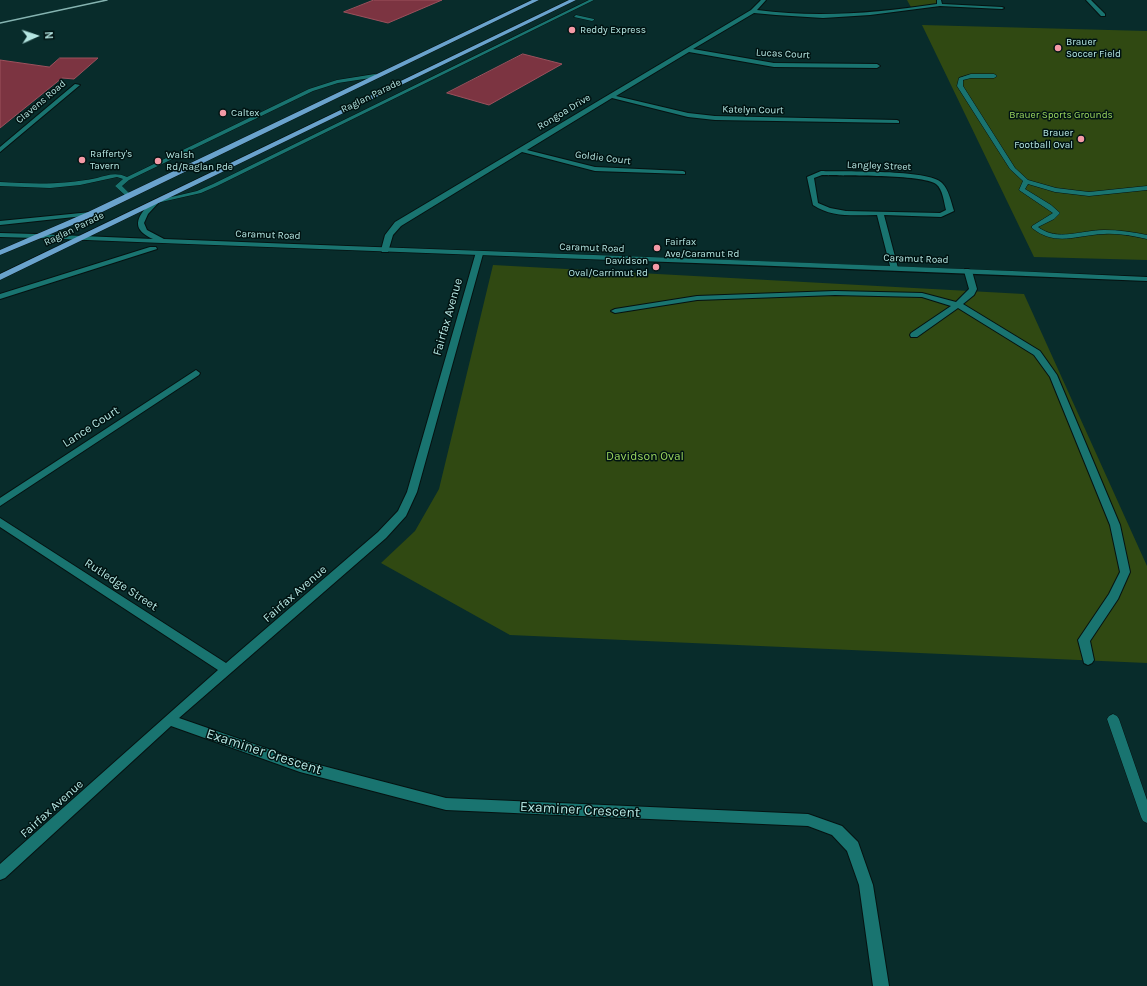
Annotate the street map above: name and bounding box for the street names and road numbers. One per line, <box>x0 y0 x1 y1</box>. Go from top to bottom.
street label: Lucas Court <box>756 47 810 61</box>
street label: Raglan Parade <box>339 76 403 116</box>
street label: Clavens Road <box>14 78 68 126</box>
street label: Rongoa Drive <box>535 91 593 133</box>
street label: Katelyn Court <box>722 103 784 117</box>
street label: Goldie Court <box>574 149 632 167</box>
street label: Langley Street <box>847 159 911 173</box>
street label: Raglan Parade <box>42 209 106 249</box>
street label: Caramut Road <box>235 228 301 242</box>
street label: Caramut Road <box>559 241 625 255</box>
street label: Caramut Road <box>883 252 949 266</box>
street label: Fairfax Avenue <box>430 277 466 357</box>
street label: Lance Court <box>60 403 122 451</box>
street label: Rutledge Street <box>82 556 160 614</box>
street label: Fairfax Avenue <box>260 562 330 626</box>
street label: Examiner Crescent <box>204 725 324 779</box>
street label: Fairfax Avenue <box>18 777 86 841</box>
street label: Examiner Crescent <box>519 798 641 822</box>

